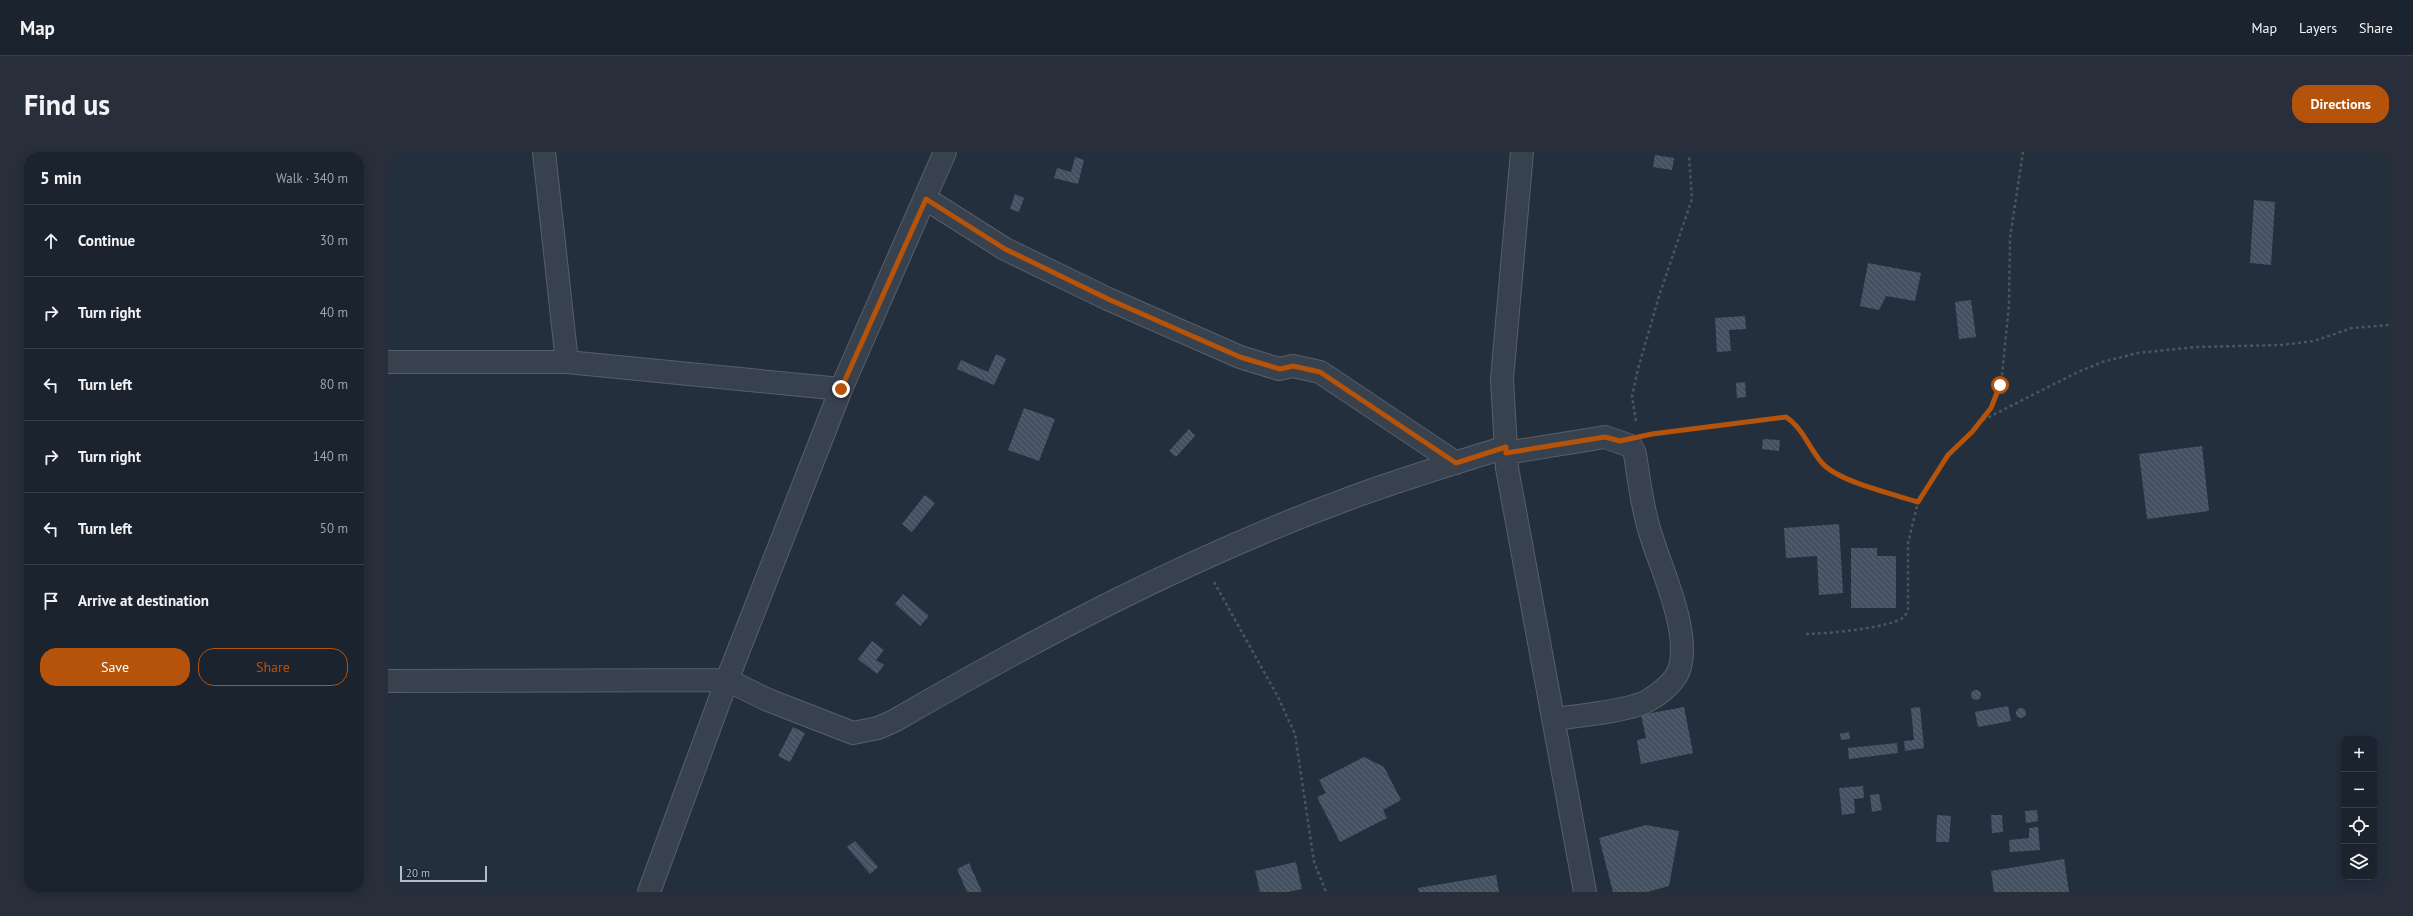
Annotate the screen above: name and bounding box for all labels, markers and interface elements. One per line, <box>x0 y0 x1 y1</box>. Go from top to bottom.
text: Map <box>20 16 55 40</box>
text: Map <box>2251 19 2277 37</box>
text: Layers <box>2299 19 2337 37</box>
text: Share <box>2359 19 2393 37</box>
button: Directions <box>2292 85 2389 123</box>
text: Find us <box>24 86 110 123</box>
text: 5 min <box>40 167 81 189</box>
text: Walk · 340 m <box>276 170 348 187</box>
icon: ahead <box>40 230 62 252</box>
text: Continue <box>78 231 135 250</box>
text: 30 m <box>320 232 348 249</box>
icon: right <box>40 302 62 324</box>
text: Turn right <box>78 303 141 322</box>
text: 40 m <box>320 304 348 321</box>
icon: left <box>40 374 62 396</box>
text: Turn left <box>78 375 132 394</box>
text: 80 m <box>320 376 348 393</box>
route start <box>1991 376 2009 394</box>
route end <box>832 380 850 398</box>
icon: right <box>40 446 62 468</box>
text: Turn right <box>78 447 141 466</box>
text: 140 m <box>313 448 348 465</box>
icon: left <box>40 518 62 540</box>
text: Turn left <box>78 519 132 538</box>
text: 50 m <box>320 520 348 537</box>
icon: arrive <box>40 590 62 612</box>
text: Arrive at destination <box>78 591 209 610</box>
button: Save <box>40 648 190 686</box>
button: Share <box>198 648 348 686</box>
map controls <box>2341 736 2377 880</box>
button: + <box>2341 736 2377 772</box>
button: − <box>2341 772 2377 808</box>
button: locate <box>2341 808 2377 844</box>
button: layers <box>2341 844 2377 880</box>
scale bar <box>400 864 487 883</box>
text: 20 m <box>406 866 430 880</box>

